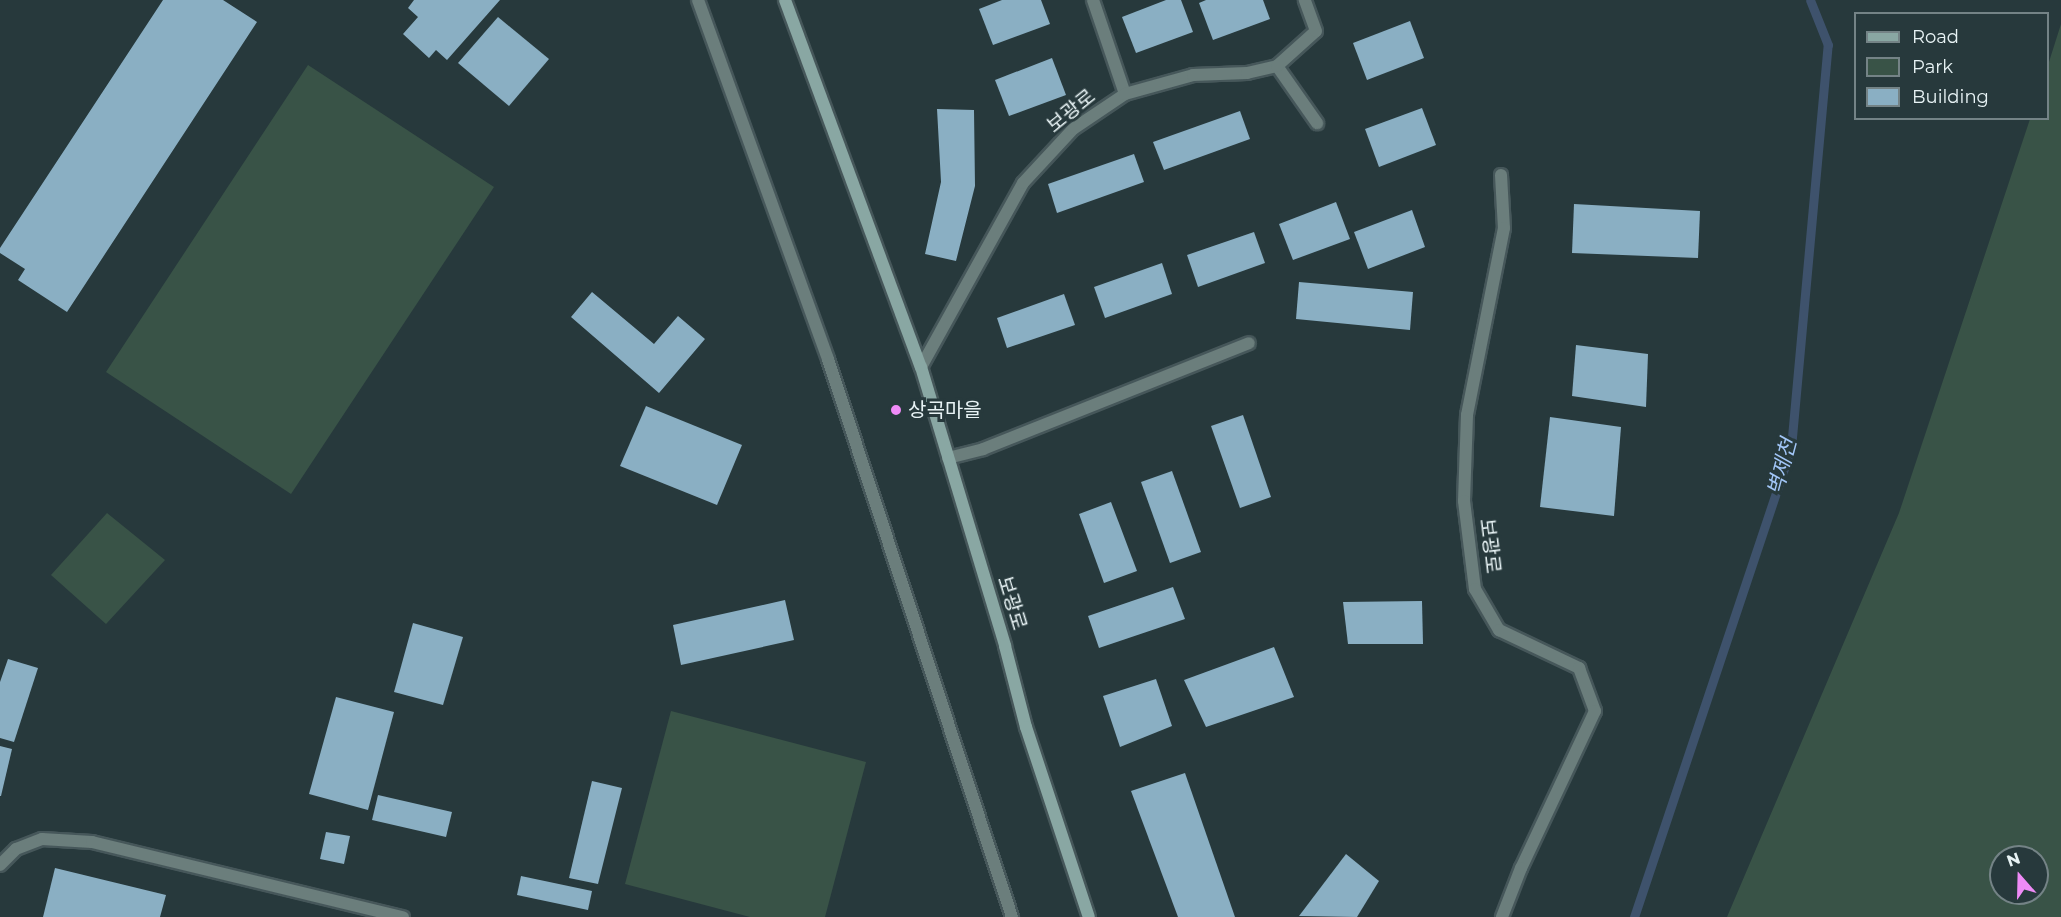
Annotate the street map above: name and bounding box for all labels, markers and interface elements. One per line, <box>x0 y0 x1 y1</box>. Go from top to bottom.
legend <box>1854 12 2049 120</box>
text: Road <box>1912 26 1959 48</box>
text: Park <box>1912 56 1953 78</box>
street label: 보광로 <box>1042 84 1100 138</box>
text: Building <box>1912 86 1989 108</box>
place label: 상곡마을 <box>908 398 982 422</box>
marker: 상곡마을 <box>889 403 903 417</box>
water label: 벽제천 <box>1762 436 1802 498</box>
street label: 보광로 <box>1475 517 1505 575</box>
street label: 보광로 <box>992 573 1032 633</box>
north arrow <box>1989 845 2049 905</box>
text: N <box>2004 848 2023 871</box>

